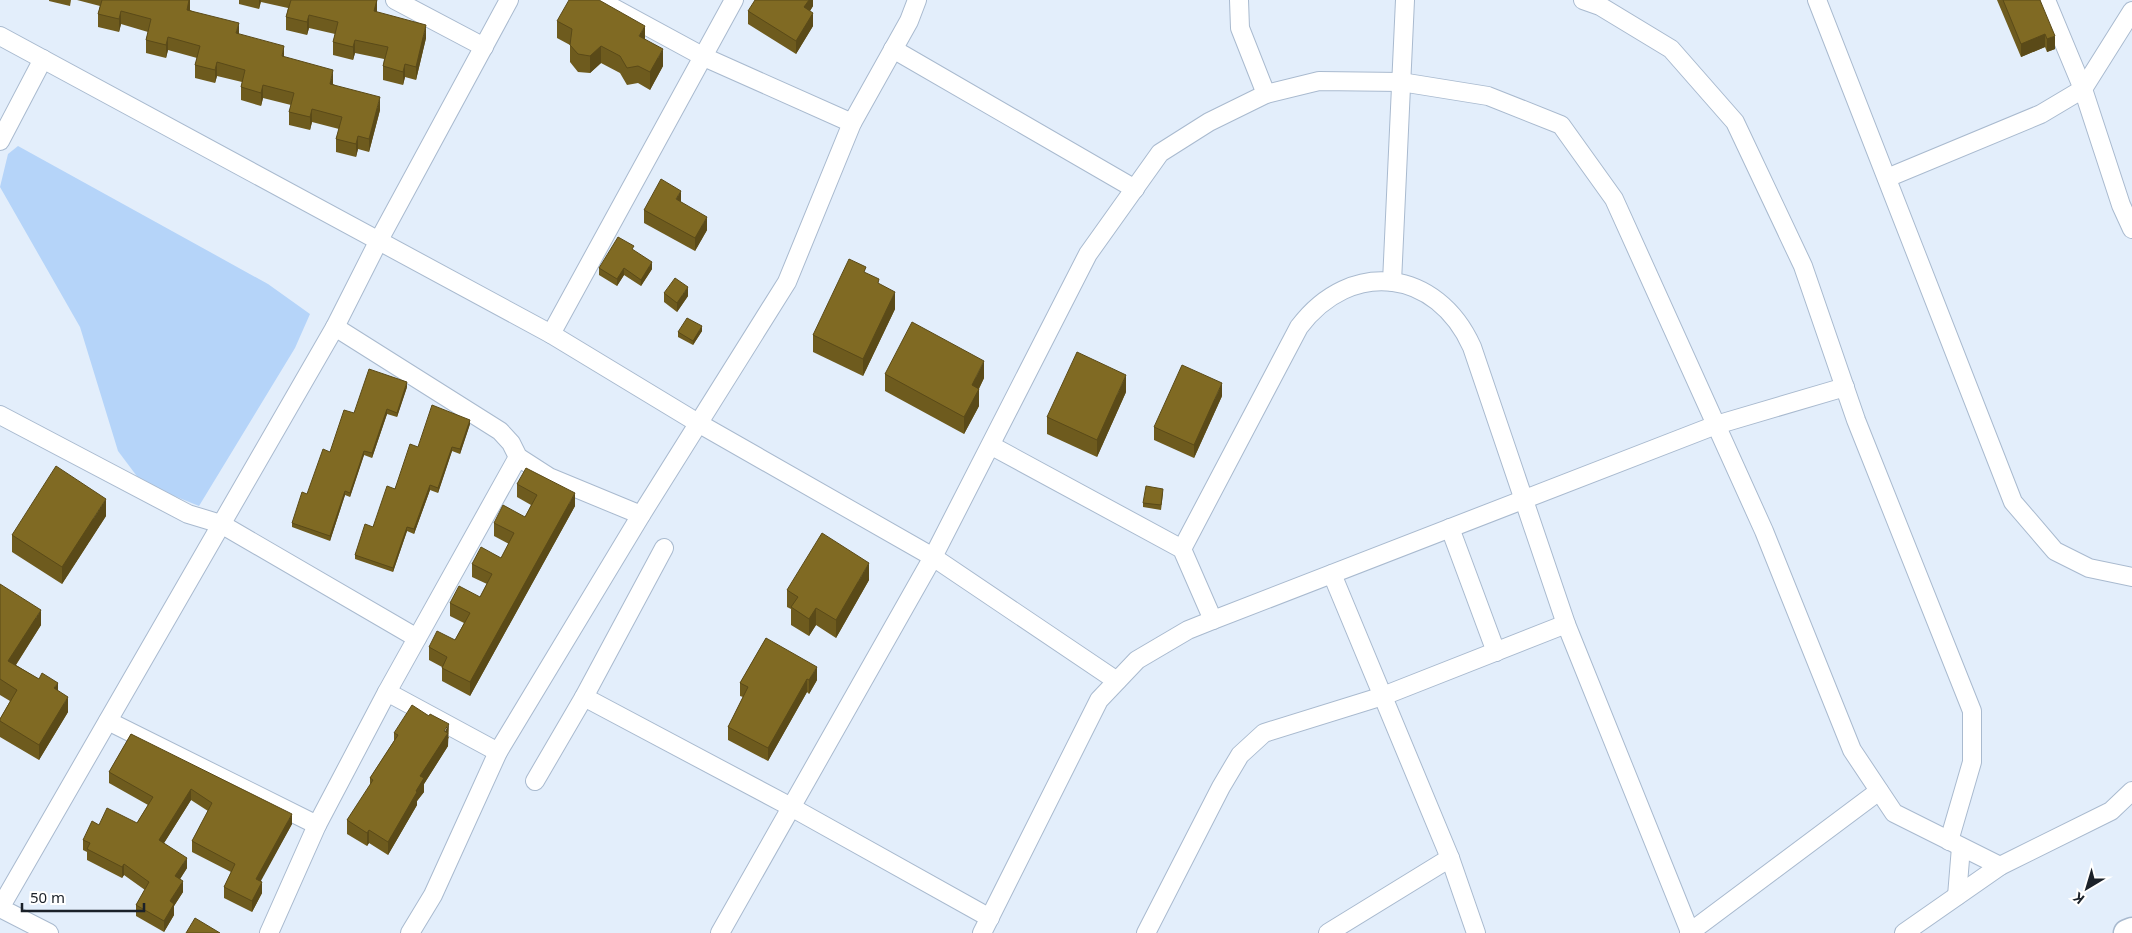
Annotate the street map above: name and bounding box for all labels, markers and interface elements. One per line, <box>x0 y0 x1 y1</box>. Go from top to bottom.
north arrow <box>2062 863 2112 913</box>
scale bar <box>22 880 145 912</box>
text: 50 m <box>30 887 65 907</box>
text: K <box>2069 888 2088 909</box>

